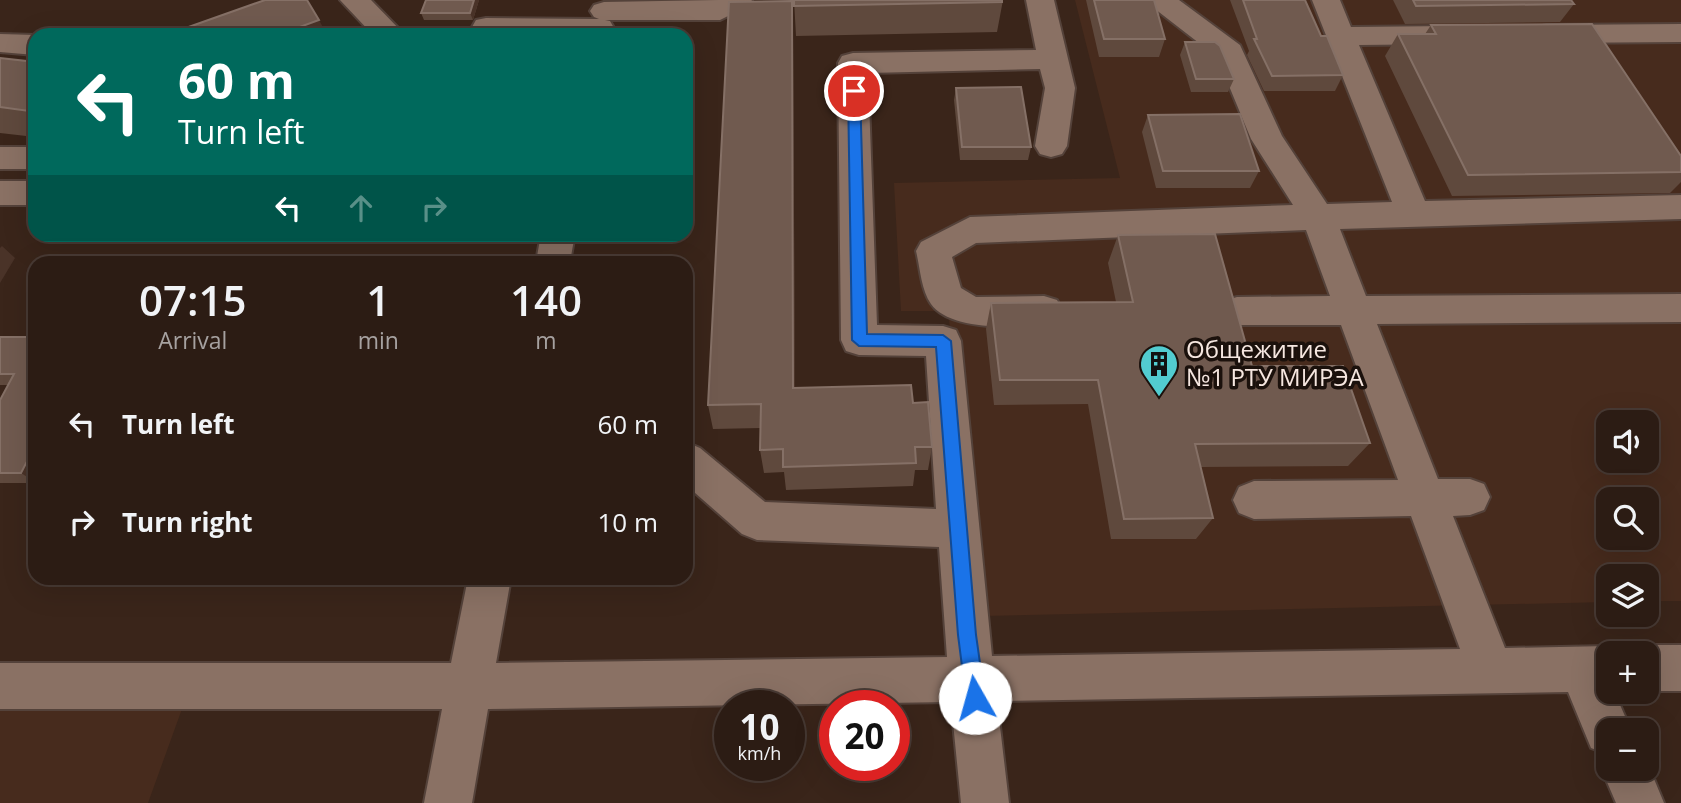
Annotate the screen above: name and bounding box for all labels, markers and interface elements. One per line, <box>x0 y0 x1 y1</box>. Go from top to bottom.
text: 60 m <box>178 47 295 113</box>
icon: left <box>63 56 154 147</box>
pin <box>824 61 884 121</box>
icon: arrive <box>835 72 873 110</box>
text: Turn left <box>178 110 304 153</box>
icon: left <box>269 189 307 227</box>
icon: ahead <box>342 189 380 227</box>
icon: right <box>415 189 453 227</box>
text: 07:15 <box>139 271 247 328</box>
text: 1 <box>366 271 390 328</box>
text: 140 <box>510 271 582 328</box>
text: Arrival <box>158 324 227 356</box>
text: min <box>358 324 399 356</box>
text: m <box>535 324 557 356</box>
place label: Общежитие №1 РТУ МИРЭА <box>1186 332 1365 393</box>
building icon: Общежитие №1 РТУ МИРЭА <box>1138 343 1180 398</box>
icon: left <box>63 405 101 443</box>
text: Turn left <box>122 406 234 442</box>
text: 60 m <box>597 406 658 442</box>
map controls <box>1596 410 1659 781</box>
button: sound <box>1596 410 1659 473</box>
button: search <box>1596 487 1659 550</box>
icon: right <box>63 503 101 541</box>
text: Turn right <box>122 504 253 540</box>
text: 10 m <box>597 504 658 540</box>
button: layers <box>1596 564 1659 627</box>
button: + <box>1596 641 1659 704</box>
position arrow <box>938 661 1012 735</box>
speed limit sign: 20 <box>819 690 910 781</box>
text: 10 <box>739 703 780 750</box>
button: − <box>1596 718 1659 781</box>
text: km/h <box>738 741 781 765</box>

